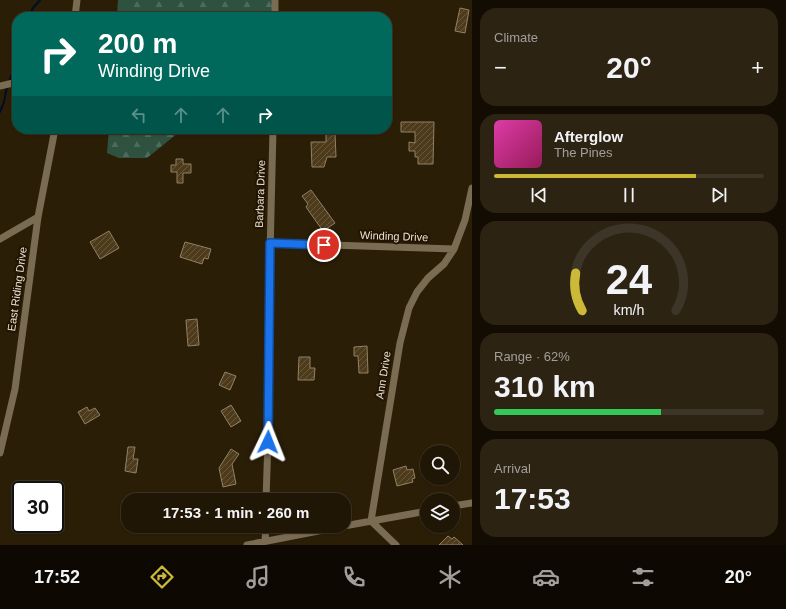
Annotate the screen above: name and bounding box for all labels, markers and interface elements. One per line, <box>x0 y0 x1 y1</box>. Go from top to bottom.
icon: right <box>32 28 84 80</box>
text: 200 m <box>98 28 177 59</box>
text: Climate <box>494 30 538 45</box>
text: 20° <box>606 51 652 84</box>
text: − <box>494 55 507 80</box>
text: + <box>751 55 764 80</box>
text: Winding Drive <box>98 61 210 81</box>
icon: left <box>128 104 150 126</box>
icon: ahead <box>170 104 192 126</box>
icon: ahead <box>212 104 234 126</box>
icon: right <box>254 104 276 126</box>
text: Afterglow <box>554 128 623 145</box>
text: The Pines <box>554 145 613 160</box>
street label: Barbara Drive <box>253 160 267 228</box>
icon: previous <box>528 184 550 206</box>
icon: pause <box>618 184 640 206</box>
icon: next <box>708 184 730 206</box>
pin <box>307 228 341 262</box>
street label: Winding Drive <box>360 229 428 243</box>
icon: arrive <box>313 234 335 256</box>
street label: East Riding Drive <box>5 246 29 332</box>
text: 24 <box>606 255 652 302</box>
text: km/h <box>614 301 645 317</box>
text: Range · 62% <box>494 349 570 364</box>
street label: Ann Drive <box>373 350 393 400</box>
text: 310 km <box>494 370 596 403</box>
position arrow <box>247 421 289 463</box>
map controls <box>420 445 460 533</box>
button: search <box>420 445 460 485</box>
text: Arrival <box>494 461 531 476</box>
speed limit sign: 30 <box>12 481 64 533</box>
text: 17:53 <box>494 482 571 515</box>
button: layers <box>420 493 460 533</box>
text: 17:53 · 1 min · 260 m <box>163 504 309 521</box>
icon: directions <box>148 563 176 591</box>
icon: music <box>244 563 272 591</box>
icon: phone <box>340 563 368 591</box>
icon: climate <box>436 563 464 591</box>
icon: car <box>532 563 560 591</box>
icon: filters <box>629 563 657 591</box>
text: 17:52 <box>34 567 80 587</box>
text: 20° <box>725 567 752 587</box>

